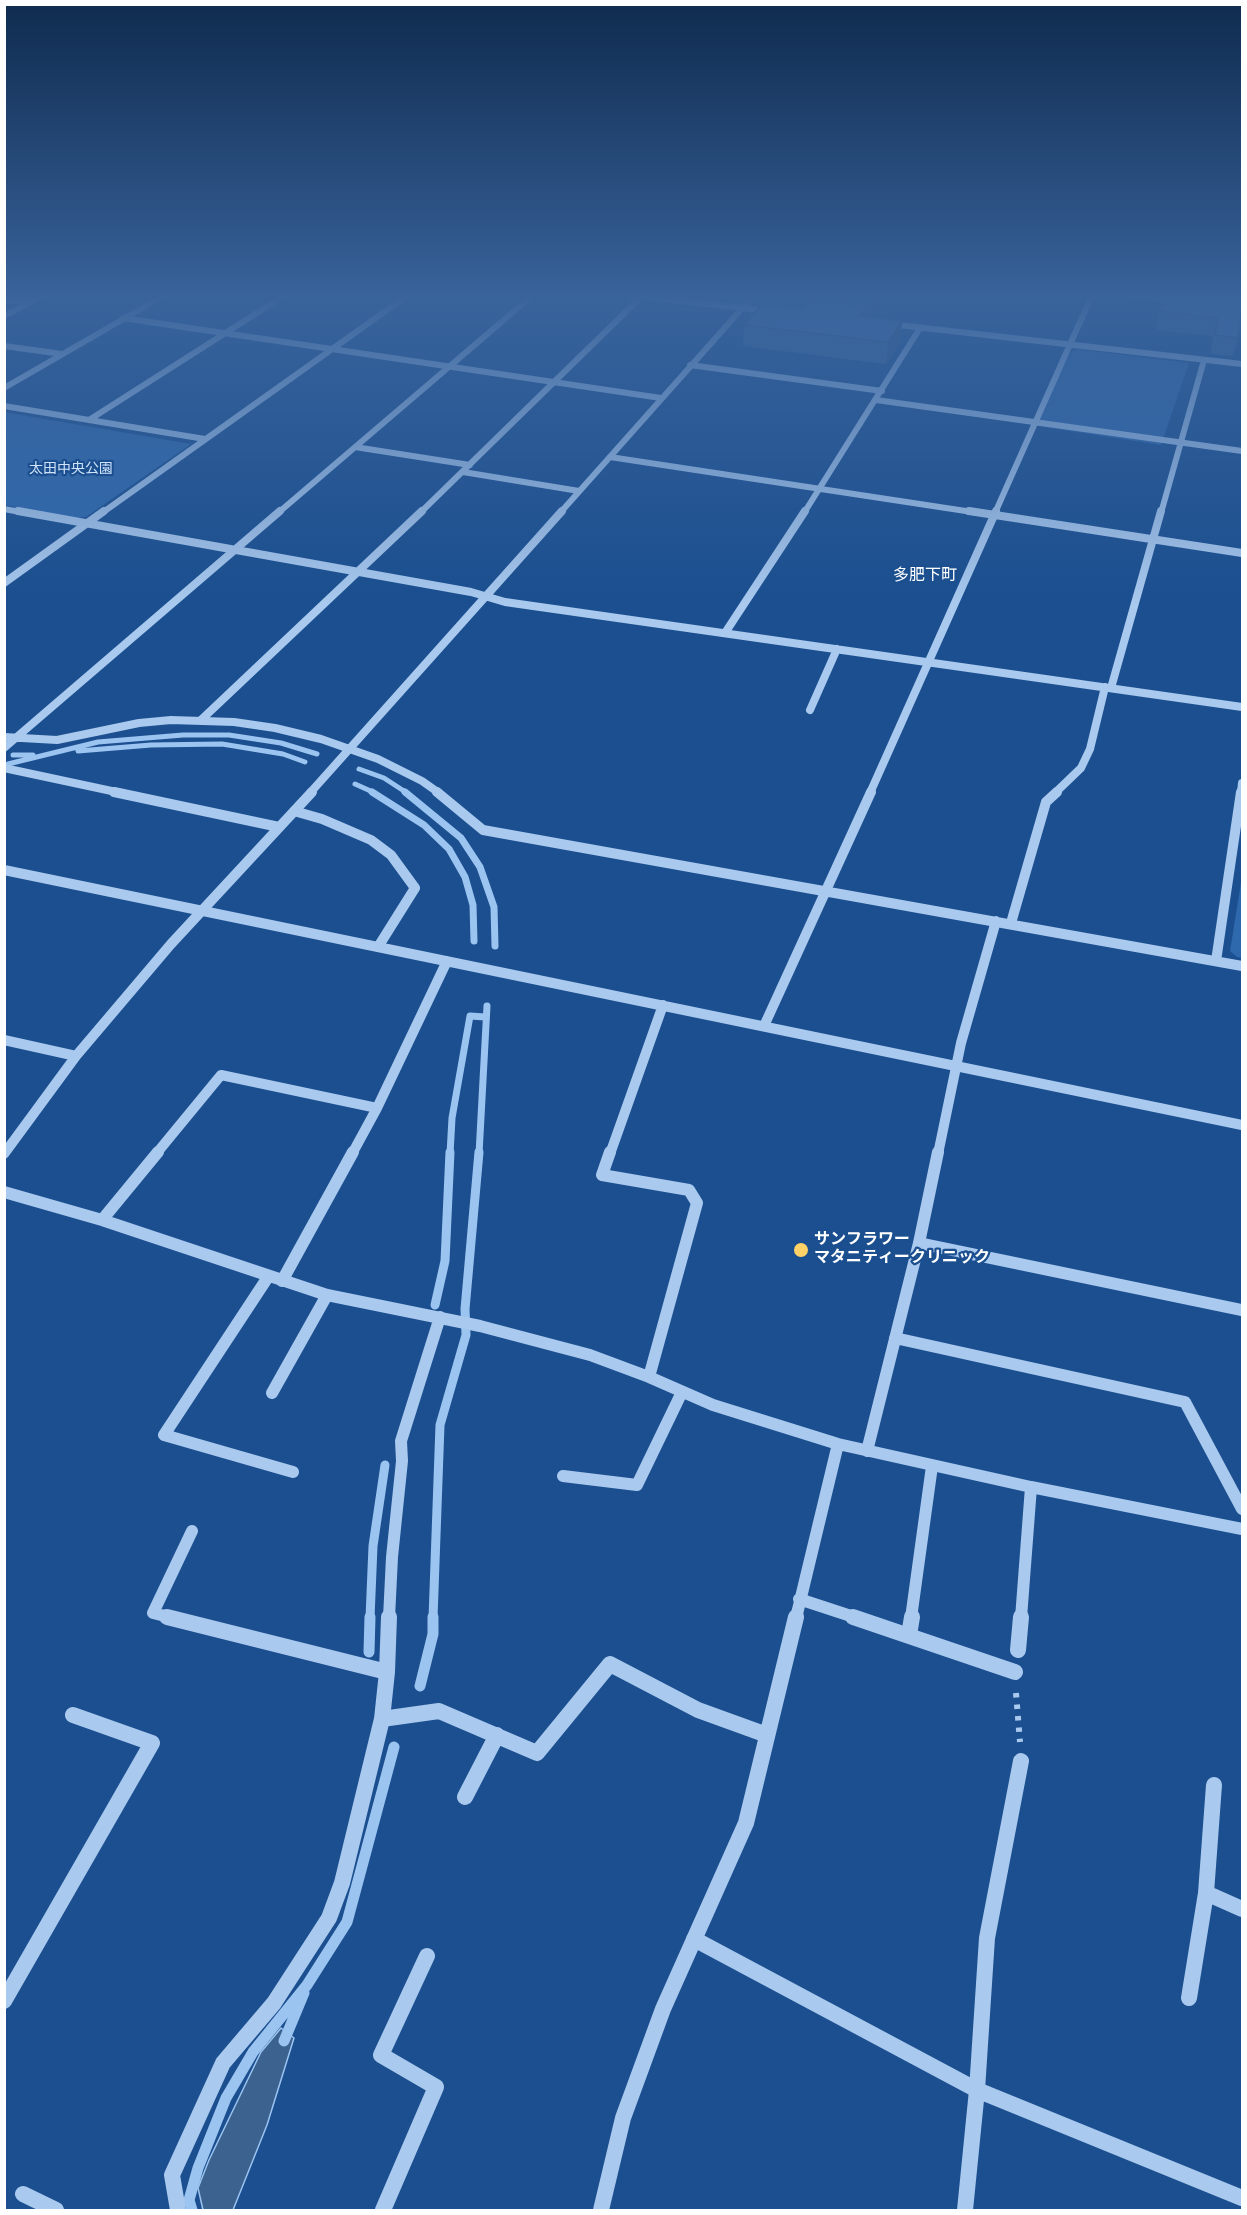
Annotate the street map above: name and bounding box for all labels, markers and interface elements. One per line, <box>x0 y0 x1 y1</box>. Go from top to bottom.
park label: 太田中央公園 <box>29 462 113 478</box>
district label: 多肥下町 <box>893 567 957 587</box>
place label: サンフラワー マタニティークリニック <box>814 1231 990 1269</box>
marker: サンフラワー マタニティークリニック <box>792 1241 810 1259</box>

